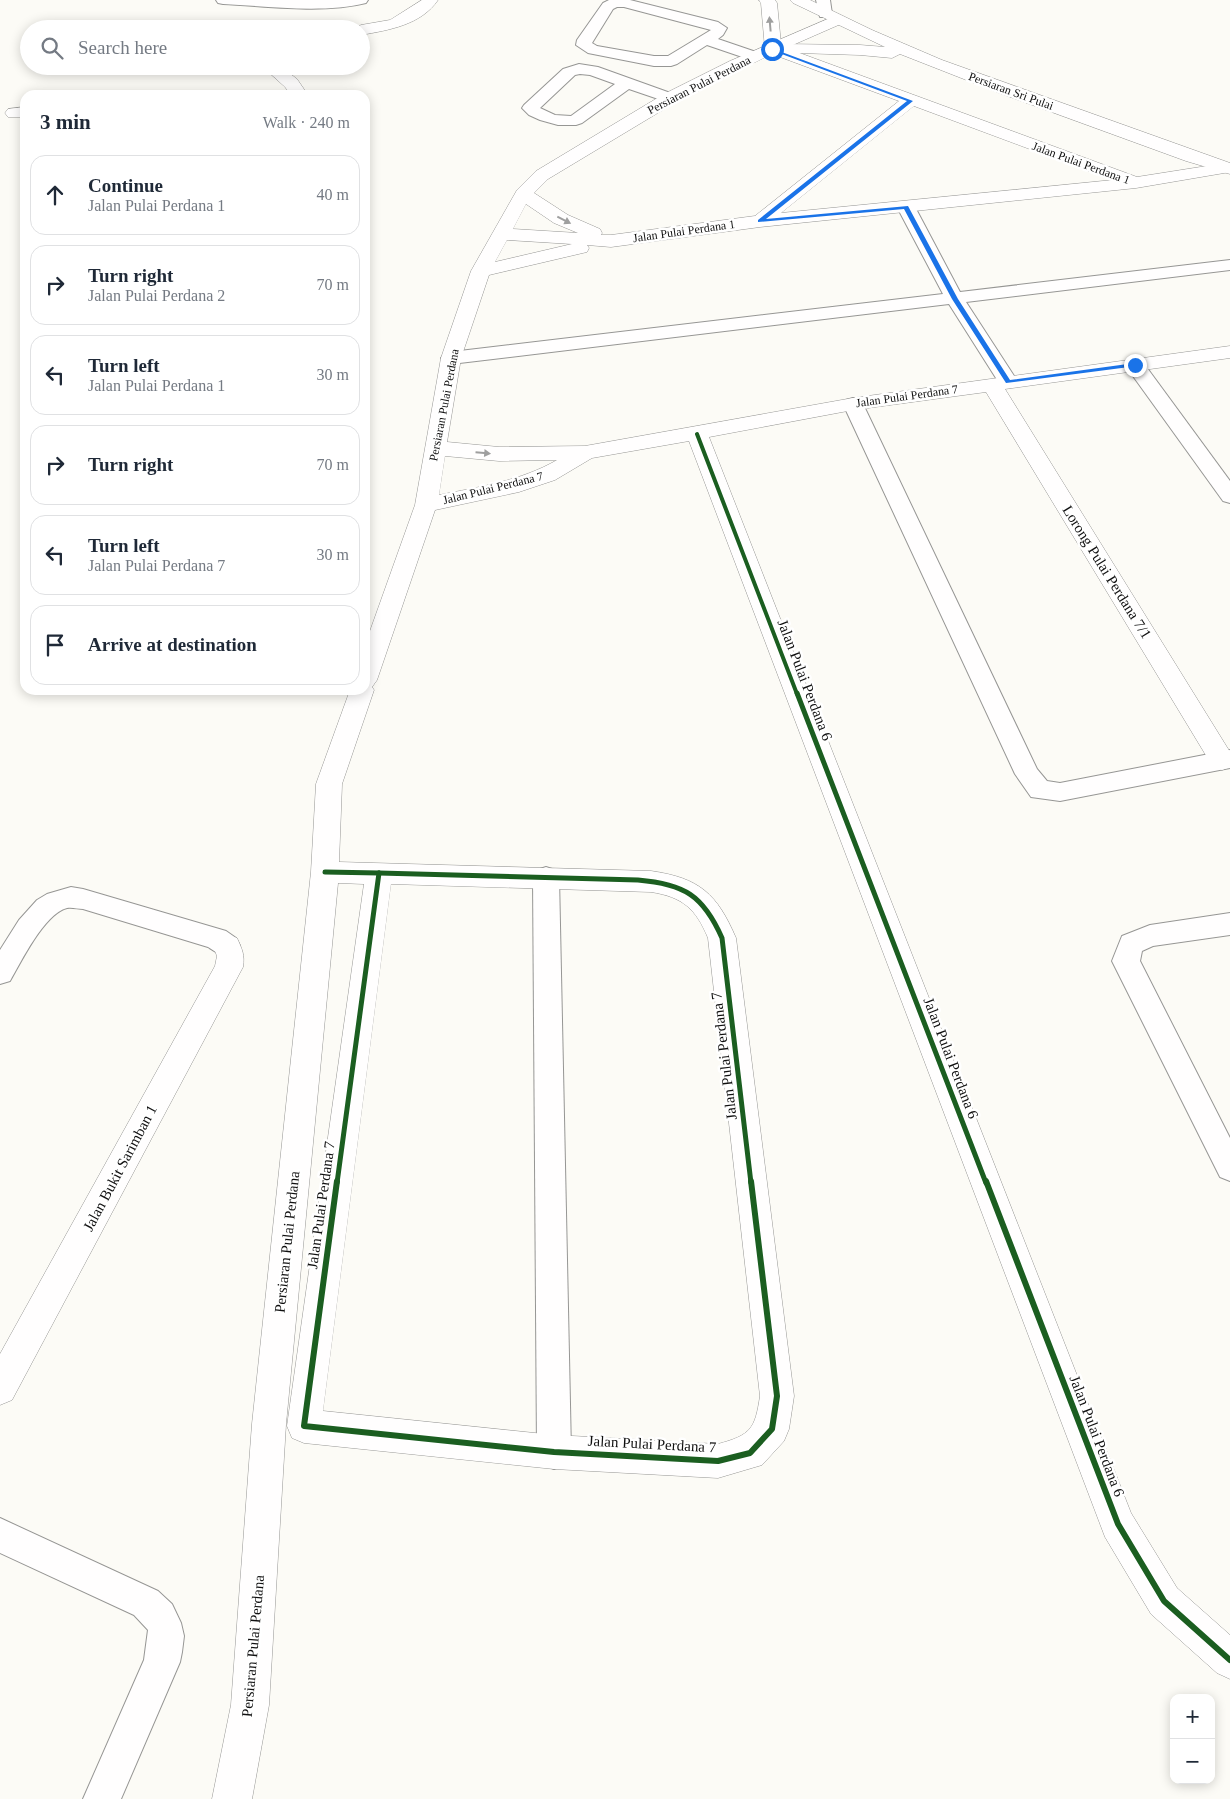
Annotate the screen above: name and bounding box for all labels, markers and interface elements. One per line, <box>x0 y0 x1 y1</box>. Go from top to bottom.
one-way arrow <box>766 16 774 32</box>
search box <box>20 20 370 75</box>
icon: search <box>38 34 66 62</box>
text: Search here <box>78 37 167 58</box>
route start <box>761 38 784 61</box>
street label: Persiaran Pulai Perdana <box>645 53 754 117</box>
street label: Persiaran Sri Pulai <box>967 69 1056 113</box>
text: 3 min <box>40 110 91 134</box>
text: Walk · 240 m <box>263 114 350 131</box>
street label: Jalan Pulai Perdana 1 <box>1030 139 1132 187</box>
text: Continue <box>88 175 163 196</box>
icon: ahead <box>41 181 69 209</box>
text: 40 m <box>317 186 349 203</box>
text: Jalan Pulai Perdana 1 <box>88 197 225 214</box>
one-way arrow <box>557 216 571 224</box>
street label: Jalan Pulai Perdana 1 <box>632 217 736 245</box>
text: Turn right <box>88 265 173 286</box>
icon: right <box>41 271 69 299</box>
text: 70 m <box>317 276 349 293</box>
text: Jalan Pulai Perdana 2 <box>88 287 225 304</box>
street label: Persiaran Pulai Perdana <box>426 347 462 462</box>
route end <box>1124 354 1147 377</box>
text: Turn left <box>88 355 160 376</box>
icon: left <box>41 361 69 389</box>
text: 30 m <box>317 366 349 383</box>
text: Jalan Pulai Perdana 1 <box>88 377 225 394</box>
street label: Jalan Pulai Perdana 7 <box>855 382 959 410</box>
one-way arrow <box>476 449 492 457</box>
icon: right <box>41 451 69 479</box>
text: Turn right <box>88 454 173 475</box>
text: 70 m <box>317 456 349 473</box>
street label: Jalan Pulai Perdana 7 <box>441 469 545 507</box>
street label: Lorong Pulai Perdana 7/1 <box>1059 503 1155 641</box>
text: Turn left <box>88 535 160 556</box>
icon: left <box>41 541 69 569</box>
text: 30 m <box>317 546 349 563</box>
text: Jalan Pulai Perdana 7 <box>88 557 225 574</box>
street label: Jalan Pulai Perdana 6 <box>774 617 836 743</box>
icon: arrive <box>41 631 69 659</box>
text: Arrive at destination <box>88 634 257 655</box>
street label: Jalan Pulai Perdana 7 <box>708 991 740 1121</box>
street label: Jalan Pulai Perdana 6 <box>920 995 982 1121</box>
street label: Jalan Bukit Sarimban 1 <box>80 1102 160 1234</box>
street label: Jalan Pulai Perdana 7 <box>304 1140 338 1270</box>
street label: Persiaran Pulai Perdana <box>272 1170 302 1314</box>
street label: Jalan Pulai Perdana 6 <box>1066 1373 1128 1499</box>
street label: Jalan Pulai Perdana 7 <box>587 1433 717 1455</box>
street label: Persiaran Pulai Perdana <box>239 1574 267 1718</box>
map controls <box>1170 1694 1215 1784</box>
button: + <box>1170 1694 1215 1739</box>
button: − <box>1170 1739 1215 1784</box>

